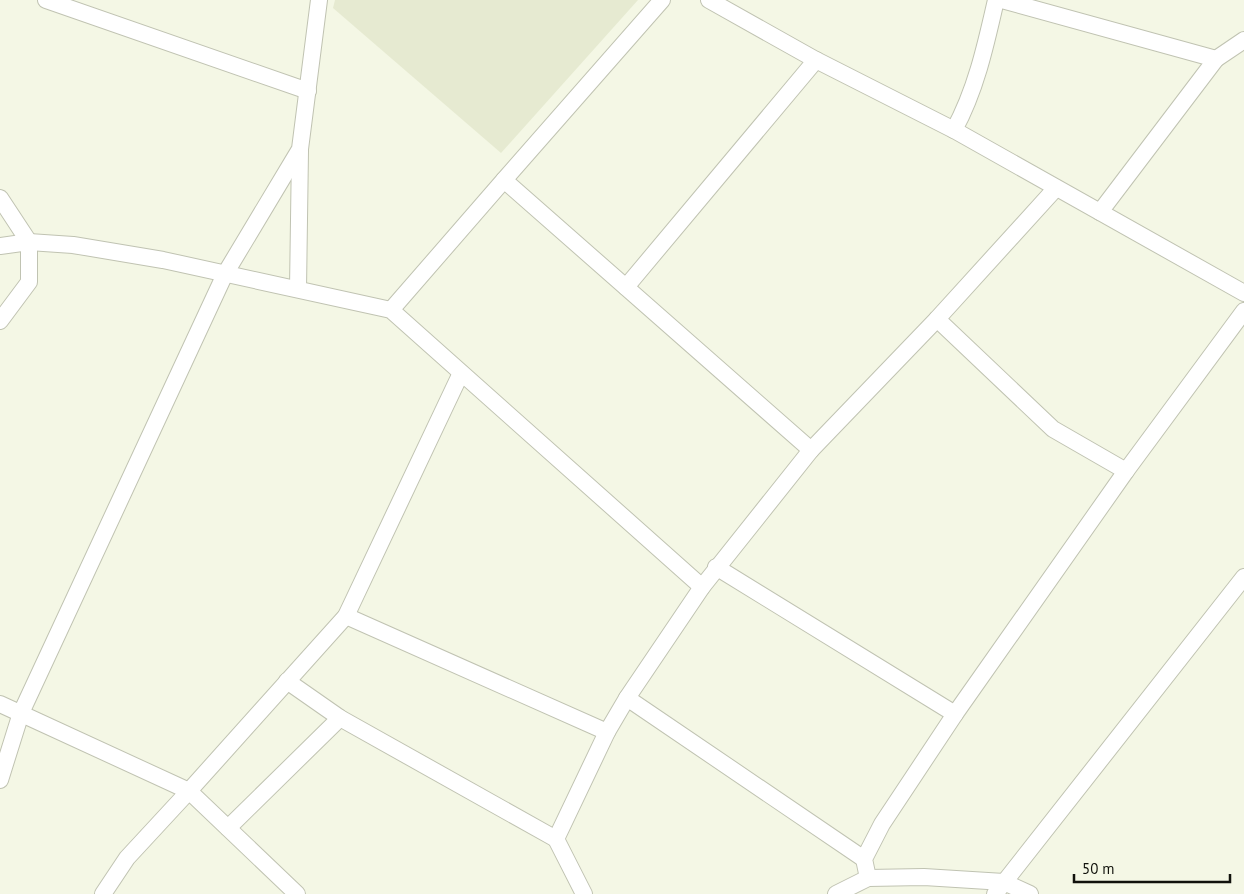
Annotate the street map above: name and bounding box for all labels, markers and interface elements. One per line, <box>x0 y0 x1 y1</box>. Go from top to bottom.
scale bar <box>1074 852 1230 884</box>
text: 50 m <box>1082 859 1115 878</box>

